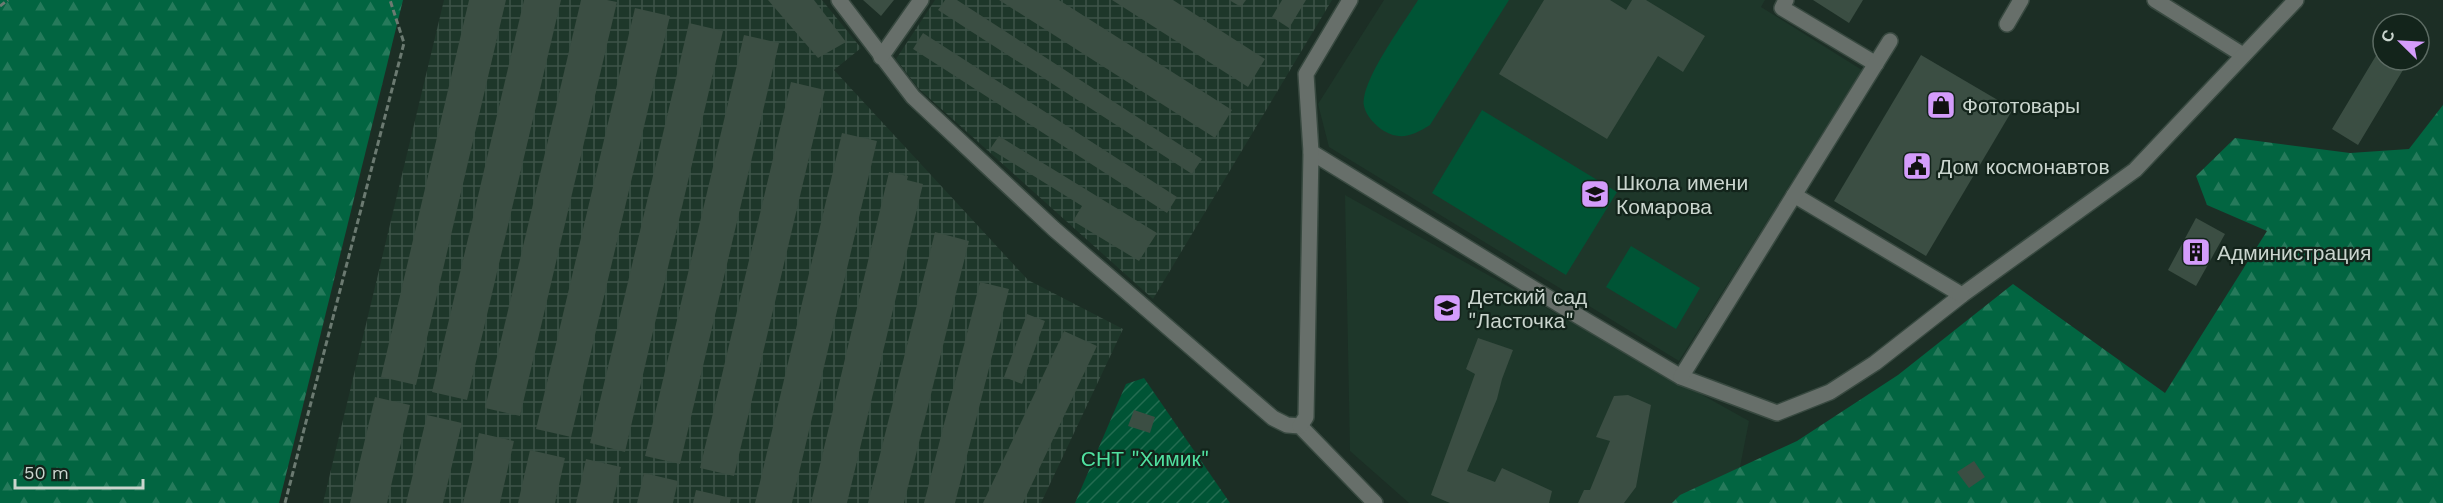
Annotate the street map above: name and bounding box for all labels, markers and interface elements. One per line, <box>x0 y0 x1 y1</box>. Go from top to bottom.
north arrow <box>2371 12 2431 72</box>
text: С <box>2377 27 2399 45</box>
shop icon: Фототовары <box>1925 89 1957 121</box>
place label: Фототовары <box>1962 93 2080 118</box>
public building icon: Дом космонавтов <box>1901 150 1933 182</box>
place label: Дом космонавтов <box>1938 154 2110 179</box>
place label: Школа имени Комарова <box>1616 170 1748 219</box>
school or university icon: Школа имени Комарова <box>1579 178 1611 210</box>
building icon: Администрация <box>2180 236 2212 268</box>
place label: Администрация <box>2217 240 2371 265</box>
place label: Детский сад "Ласточка" <box>1468 284 1587 333</box>
school or university icon: Детский сад "Ласточка" <box>1431 292 1463 324</box>
park label: СНТ "Химик" <box>1081 446 1209 471</box>
scale bar <box>15 452 142 490</box>
text: 50 m <box>24 462 69 483</box>

